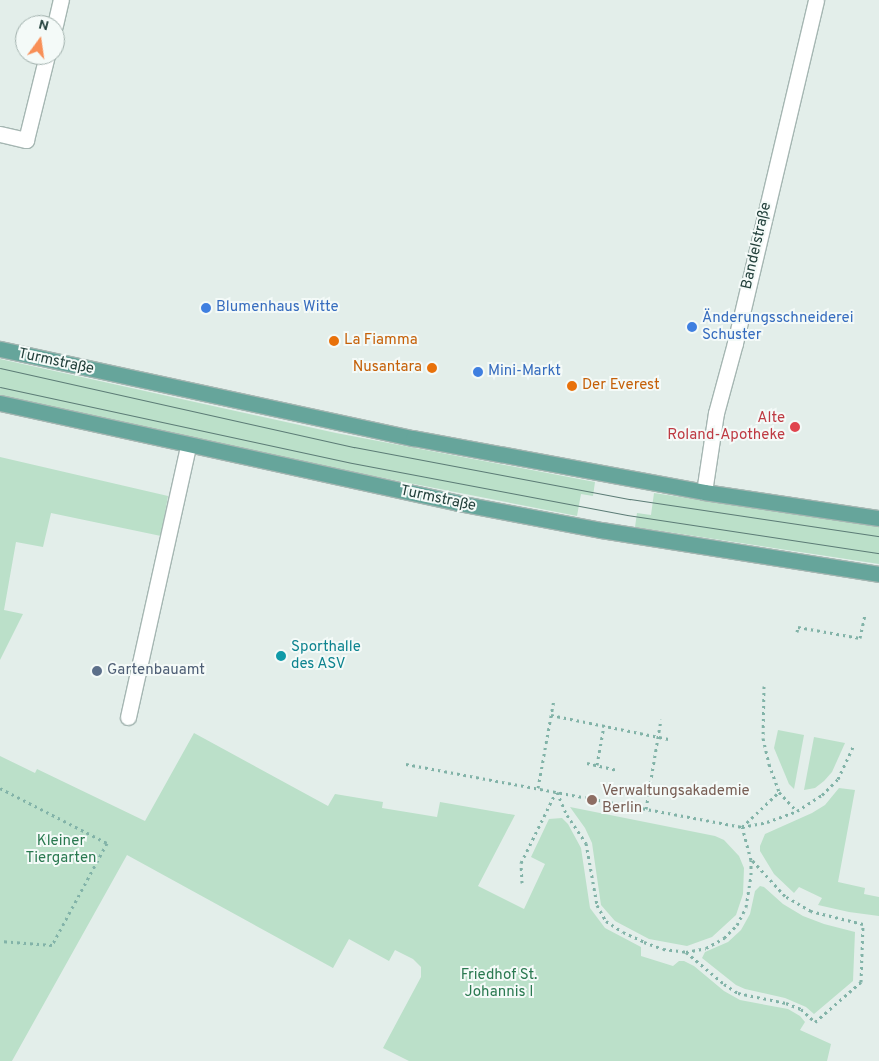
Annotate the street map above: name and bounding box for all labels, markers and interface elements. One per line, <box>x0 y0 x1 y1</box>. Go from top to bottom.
north arrow <box>15 15 65 65</box>
text: N <box>37 16 50 35</box>
street label: Bandelstraße <box>738 201 776 291</box>
place label: Blumenhaus Witte <box>216 299 339 317</box>
marker: Blumenhaus Witte <box>200 302 212 314</box>
place label: Änderungsschneiderei Schuster <box>702 309 853 344</box>
marker: Änderungsschneiderei Schuster <box>686 321 698 333</box>
place label: La Fiamma <box>344 332 418 350</box>
marker: La Fiamma <box>328 335 340 347</box>
street label: Turmstraße <box>17 345 95 379</box>
place label: Nusantara <box>353 359 422 377</box>
marker: Nusantara <box>426 362 438 374</box>
place label: Mini-Markt <box>488 363 561 381</box>
marker: Mini-Markt <box>472 366 484 378</box>
place label: Der Everest <box>582 377 660 395</box>
marker: Der Everest <box>566 380 578 392</box>
place label: Alte Roland-Apotheke <box>667 409 785 444</box>
marker: Alte Roland-Apotheke <box>789 421 801 433</box>
street label: Turmstraße <box>399 482 477 516</box>
place label: Sporthalle des ASV <box>291 638 361 673</box>
marker: Sporthalle des ASV <box>275 650 287 662</box>
place label: Gartenbauamt <box>107 662 205 680</box>
marker: Gartenbauamt <box>91 665 103 677</box>
place label: Verwaltungsakademie Berlin <box>602 782 750 817</box>
marker: Verwaltungsakademie Berlin <box>586 794 598 806</box>
park label: Kleiner Tiergarten <box>25 832 97 867</box>
park label: Friedhof St. Johannis I <box>461 966 537 1001</box>

